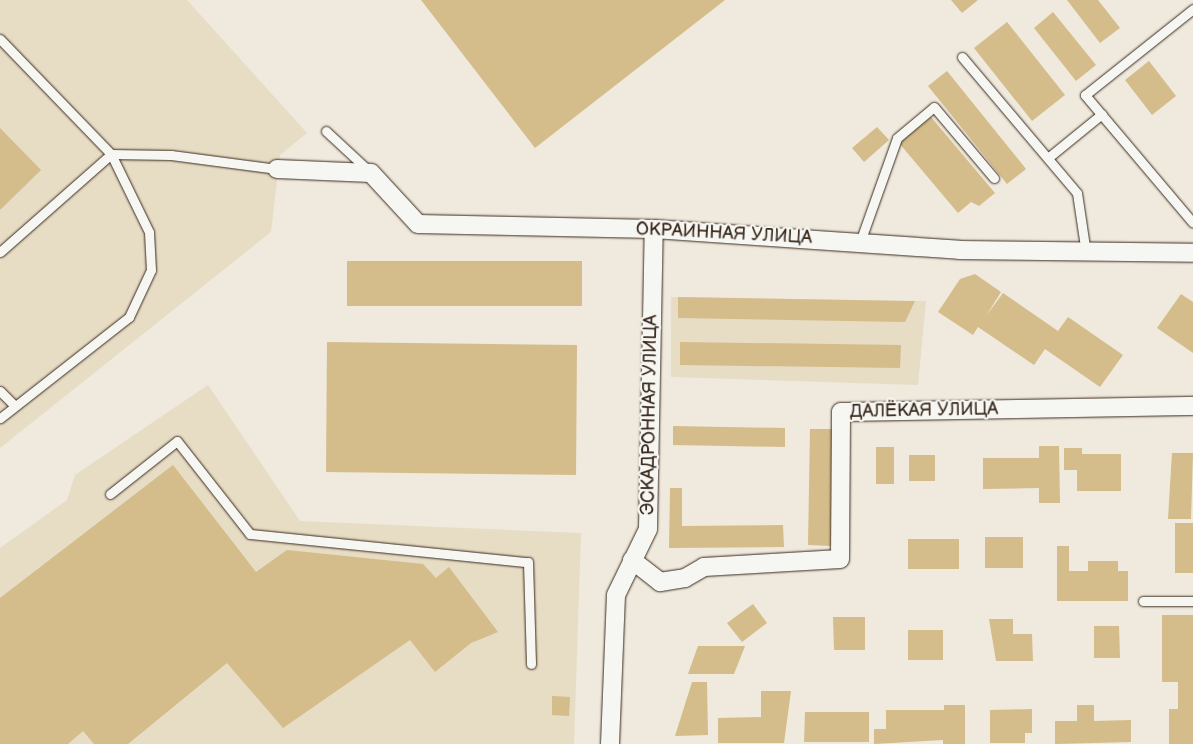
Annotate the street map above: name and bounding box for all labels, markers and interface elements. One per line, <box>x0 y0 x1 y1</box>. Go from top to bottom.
street label: ОКРАИННАЯ УЛИЦА <box>635 219 813 249</box>
street label: ЭСКАДРОННАЯ УЛИЦА <box>637 315 663 515</box>
street label: ДАЛЁКАЯ УЛИЦА <box>850 399 998 423</box>

